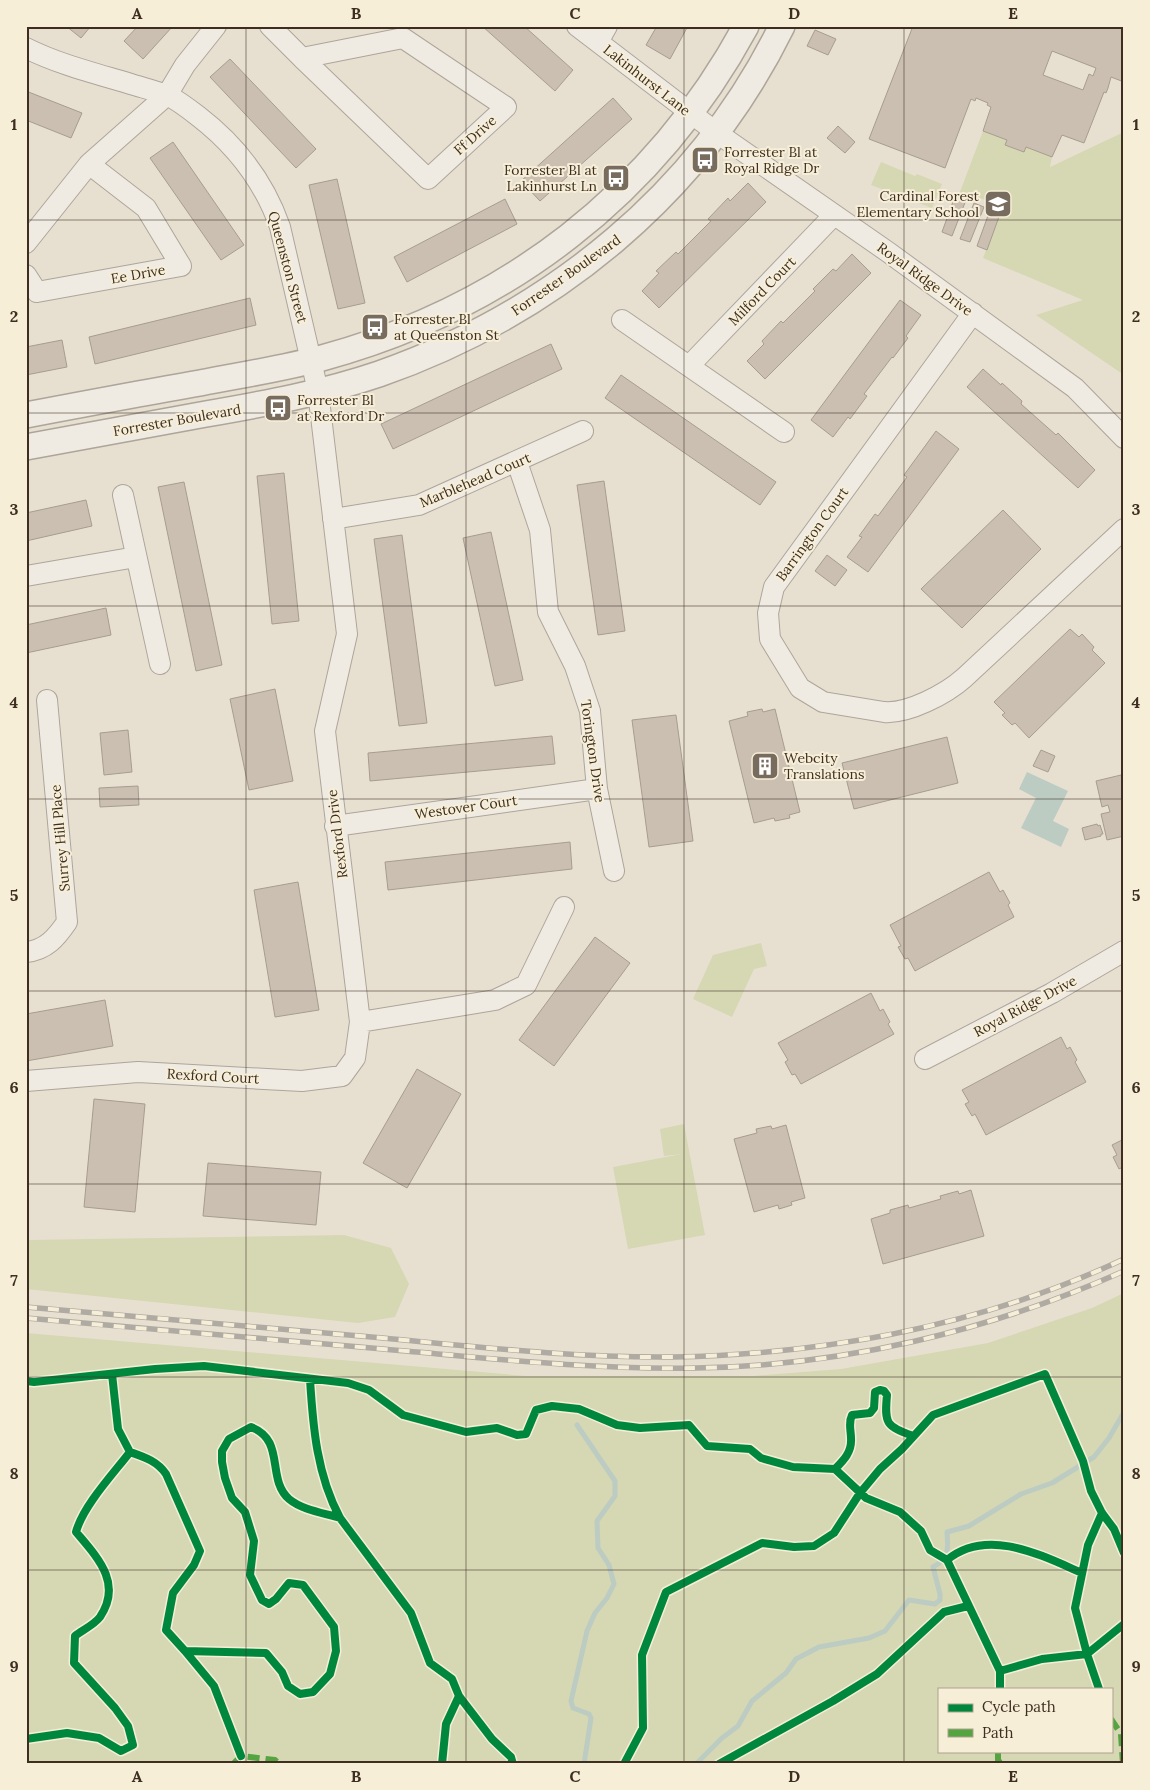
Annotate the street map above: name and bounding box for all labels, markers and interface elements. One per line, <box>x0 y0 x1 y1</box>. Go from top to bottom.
text: A <box>132 3 143 23</box>
text: B <box>351 3 362 23</box>
text: C <box>569 3 581 23</box>
text: D <box>788 3 800 23</box>
text: E <box>1008 3 1018 23</box>
street label: Lakinhurst Lane <box>600 40 695 120</box>
street label: Ff Drive <box>450 111 500 159</box>
text: 1 <box>11 114 17 134</box>
text: 1 <box>1133 114 1139 134</box>
place label: Forrester Bl at Royal Ridge Dr <box>724 143 819 177</box>
bus stop icon: Forrester Bl at Royal Ridge Dr <box>690 145 720 175</box>
place label: Forrester Bl at Lakinhurst Ln <box>504 161 598 195</box>
bus stop icon: Forrester Bl at Lakinhurst Ln <box>601 163 631 193</box>
place label: Cardinal Forest Elementary School <box>856 187 980 221</box>
school or university icon: Cardinal Forest Elementary School <box>983 189 1013 219</box>
street label: Queenston Street <box>264 209 312 325</box>
street label: Forrester Boulevard <box>508 230 624 320</box>
street label: Royal Ridge Drive <box>874 238 977 320</box>
street label: Milford Court <box>724 252 800 329</box>
street label: Ee Drive <box>109 260 167 288</box>
text: 2 <box>10 306 18 326</box>
text: 2 <box>1132 306 1140 326</box>
place label: Forrester Bl at Queenston St <box>394 310 499 344</box>
bus stop icon: Forrester Bl at Queenston St <box>360 312 390 342</box>
place label: Forrester Bl at Rexford Dr <box>297 391 384 425</box>
bus stop icon: Forrester Bl at Rexford Dr <box>263 393 293 423</box>
street label: Forrester Boulevard <box>112 400 242 440</box>
street label: Marblehead Court <box>417 448 534 511</box>
street label: Barrington Court <box>772 483 853 585</box>
text: 3 <box>10 499 19 519</box>
text: 3 <box>1132 499 1141 519</box>
text: 4 <box>10 692 19 712</box>
text: 4 <box>1132 692 1141 712</box>
street label: Torington Drive <box>577 698 609 804</box>
place label: Webcity Translations <box>784 749 864 783</box>
building icon: Webcity Translations <box>750 751 780 781</box>
street label: Surrey Hill Place <box>46 783 74 892</box>
street label: Rexford Drive <box>323 788 351 880</box>
street label: Westover Court <box>414 791 519 823</box>
text: 5 <box>10 885 19 905</box>
text: 5 <box>1132 885 1141 905</box>
street label: Royal Ridge Drive <box>970 971 1080 1041</box>
street label: Rexford Court <box>166 1065 260 1087</box>
text: 6 <box>9 1077 19 1097</box>
text: 6 <box>1131 1077 1141 1097</box>
text: 7 <box>10 1270 18 1290</box>
text: 7 <box>1132 1270 1140 1290</box>
text: 8 <box>9 1463 19 1483</box>
text: 8 <box>1131 1463 1141 1483</box>
text: 9 <box>9 1656 19 1676</box>
text: 9 <box>1131 1656 1141 1676</box>
legend <box>938 1688 1112 1752</box>
text: Cycle path <box>982 1697 1056 1716</box>
text: Path <box>982 1723 1013 1742</box>
text: A <box>132 1766 143 1786</box>
text: B <box>351 1766 362 1786</box>
text: C <box>569 1766 581 1786</box>
text: D <box>788 1766 800 1786</box>
text: E <box>1008 1766 1018 1786</box>

